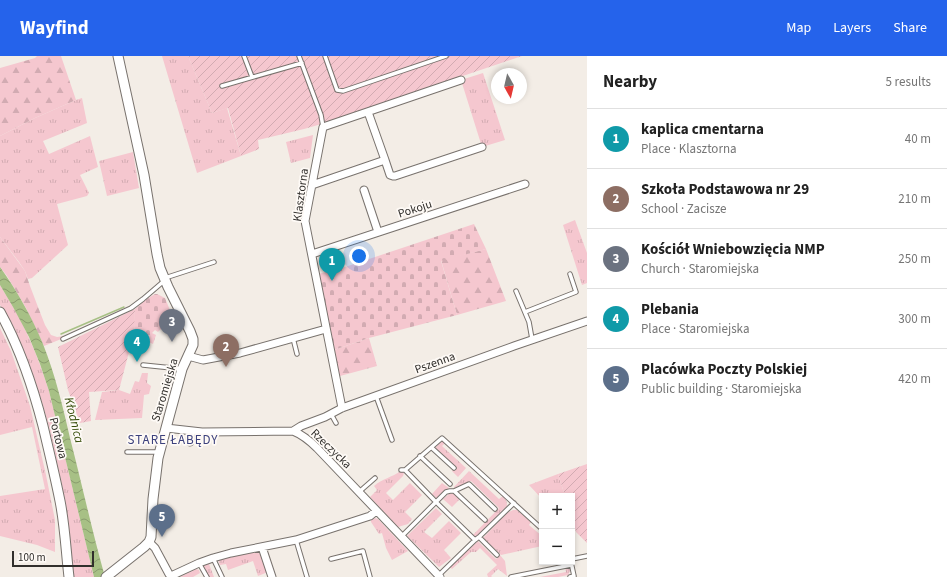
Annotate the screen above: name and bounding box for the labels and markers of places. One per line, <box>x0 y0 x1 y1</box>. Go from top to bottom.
pin: 1 <box>319 248 345 281</box>
pin: 3 <box>159 309 185 342</box>
pin: 4 <box>124 329 150 362</box>
pin: 2 <box>213 334 239 367</box>
pin: 5 <box>149 504 175 537</box>

